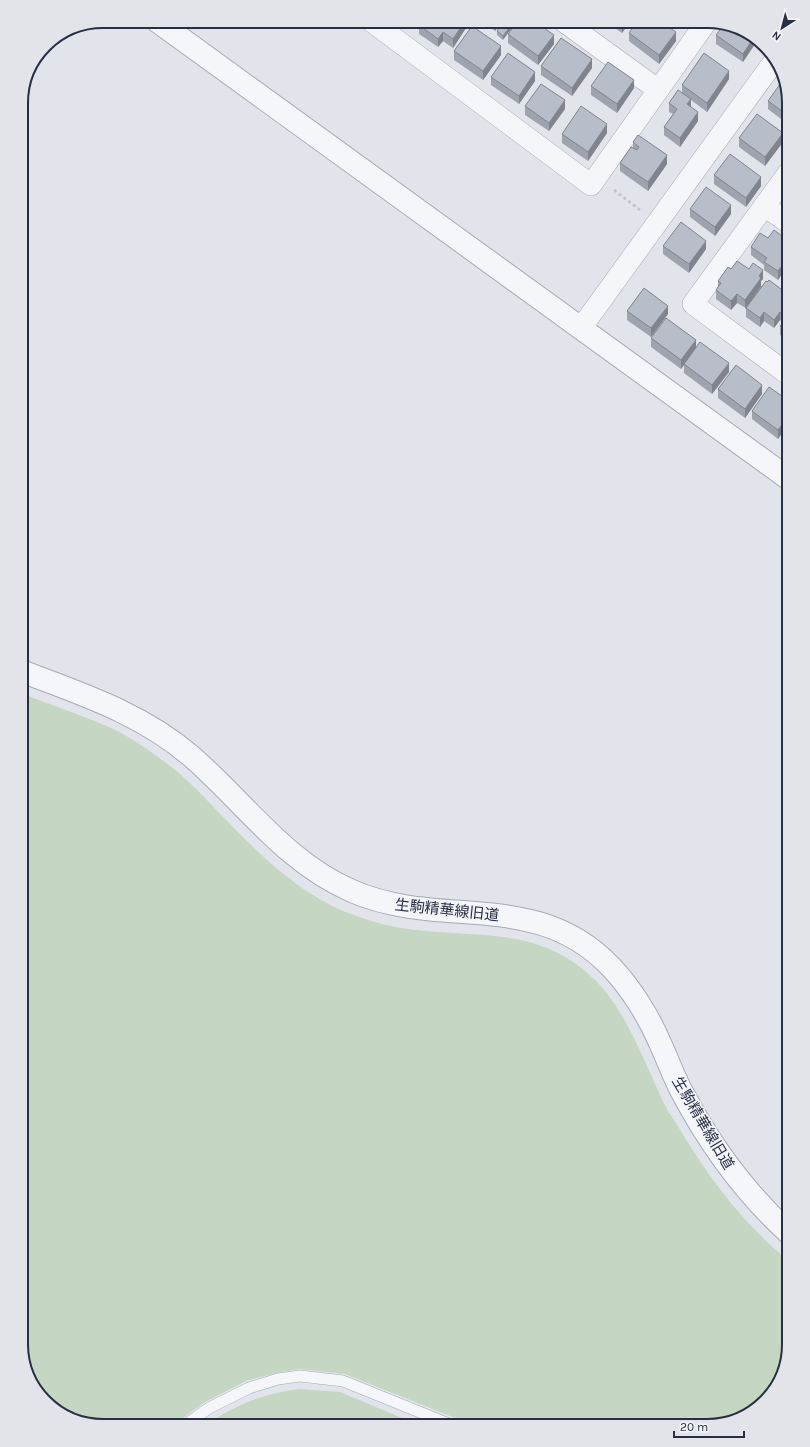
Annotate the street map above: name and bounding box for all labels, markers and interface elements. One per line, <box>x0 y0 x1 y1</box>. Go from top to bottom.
north arrow <box>762 8 802 48</box>
text: N <box>769 28 783 43</box>
street label: 生駒精華線旧道 <box>394 896 500 924</box>
street label: 生駒精華線旧道 <box>668 1073 738 1173</box>
scale bar <box>674 1413 744 1439</box>
text: 20 m <box>680 1420 708 1434</box>

